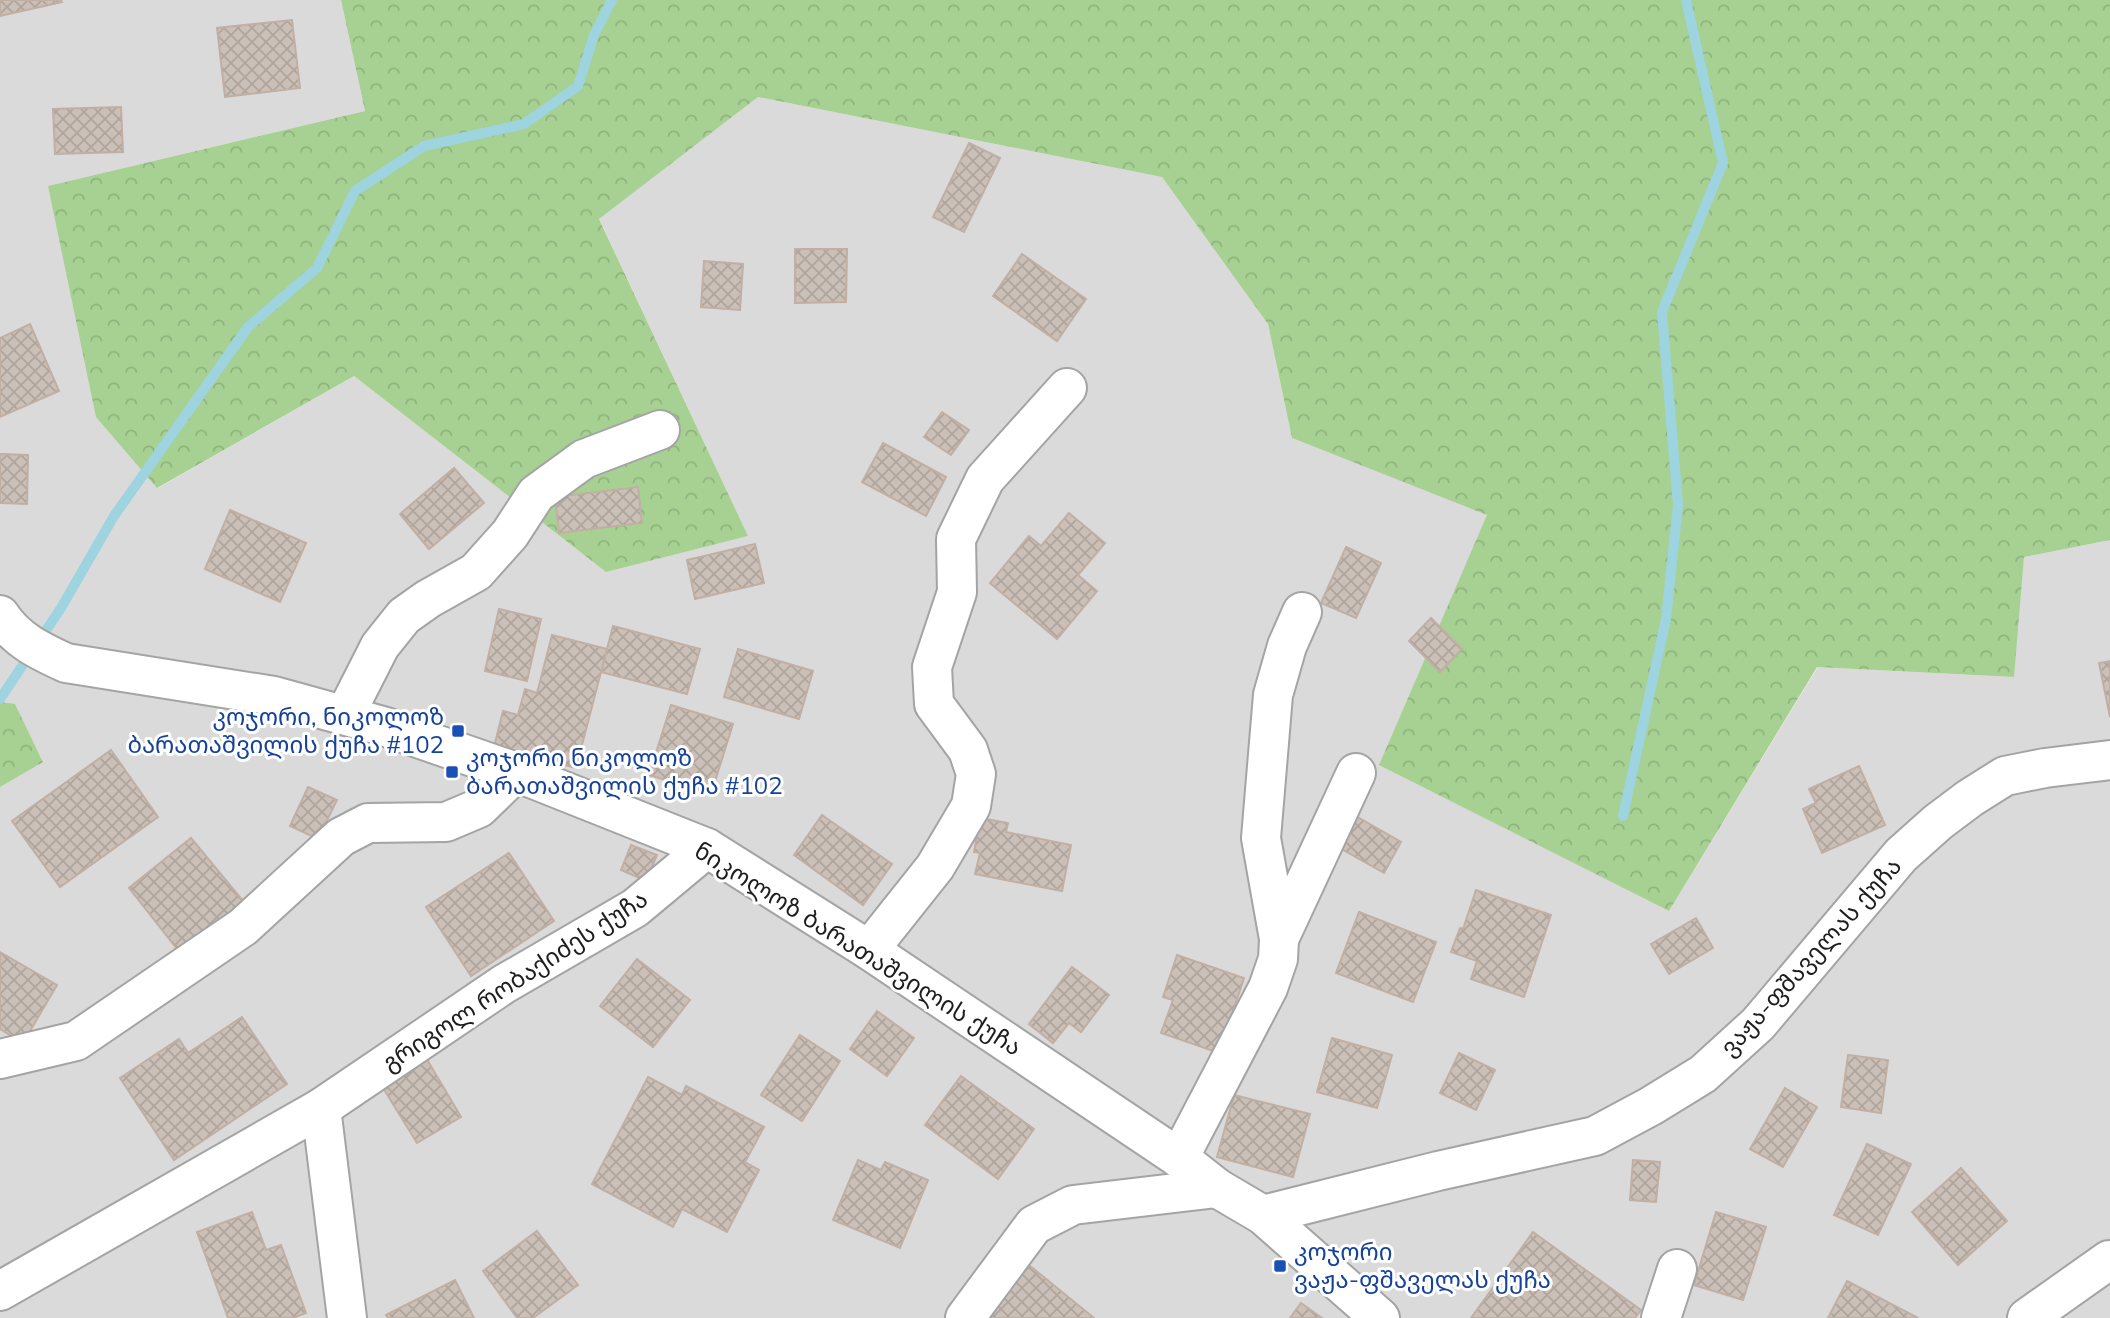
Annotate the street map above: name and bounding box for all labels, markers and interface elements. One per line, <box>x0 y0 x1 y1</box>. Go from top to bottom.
place label: კოჯორი, ნიკოლოზ ბარათაშვილის ქუჩა #102 <box>127 701 444 759</box>
marker: კოჯორი, ნიკოლოზ ბარათაშვილის ქუჩა #102 <box>450 723 466 739</box>
place label: კოჯორი ნიკოლოზ ბარათაშვილის ქუჩა #102 <box>466 742 783 800</box>
marker: კოჯორი ნიკოლოზ ბარათაშვილის ქუჩა #102 <box>444 764 460 780</box>
street label: ნიკოლოზ ბარათაშვილის ქუჩა <box>689 835 1028 1062</box>
street label: ვაჟა-ფშაველას ქუჩა <box>1713 851 1907 1062</box>
street label: გრიგოლ რობაქიძეს ქუჩა <box>376 883 653 1077</box>
place label: კოჯორი ვაჟა-ფშაველას ქუჩა <box>1294 1236 1551 1294</box>
marker: კოჯორი ვაჟა-ფშაველას ქუჩა <box>1272 1258 1288 1274</box>

